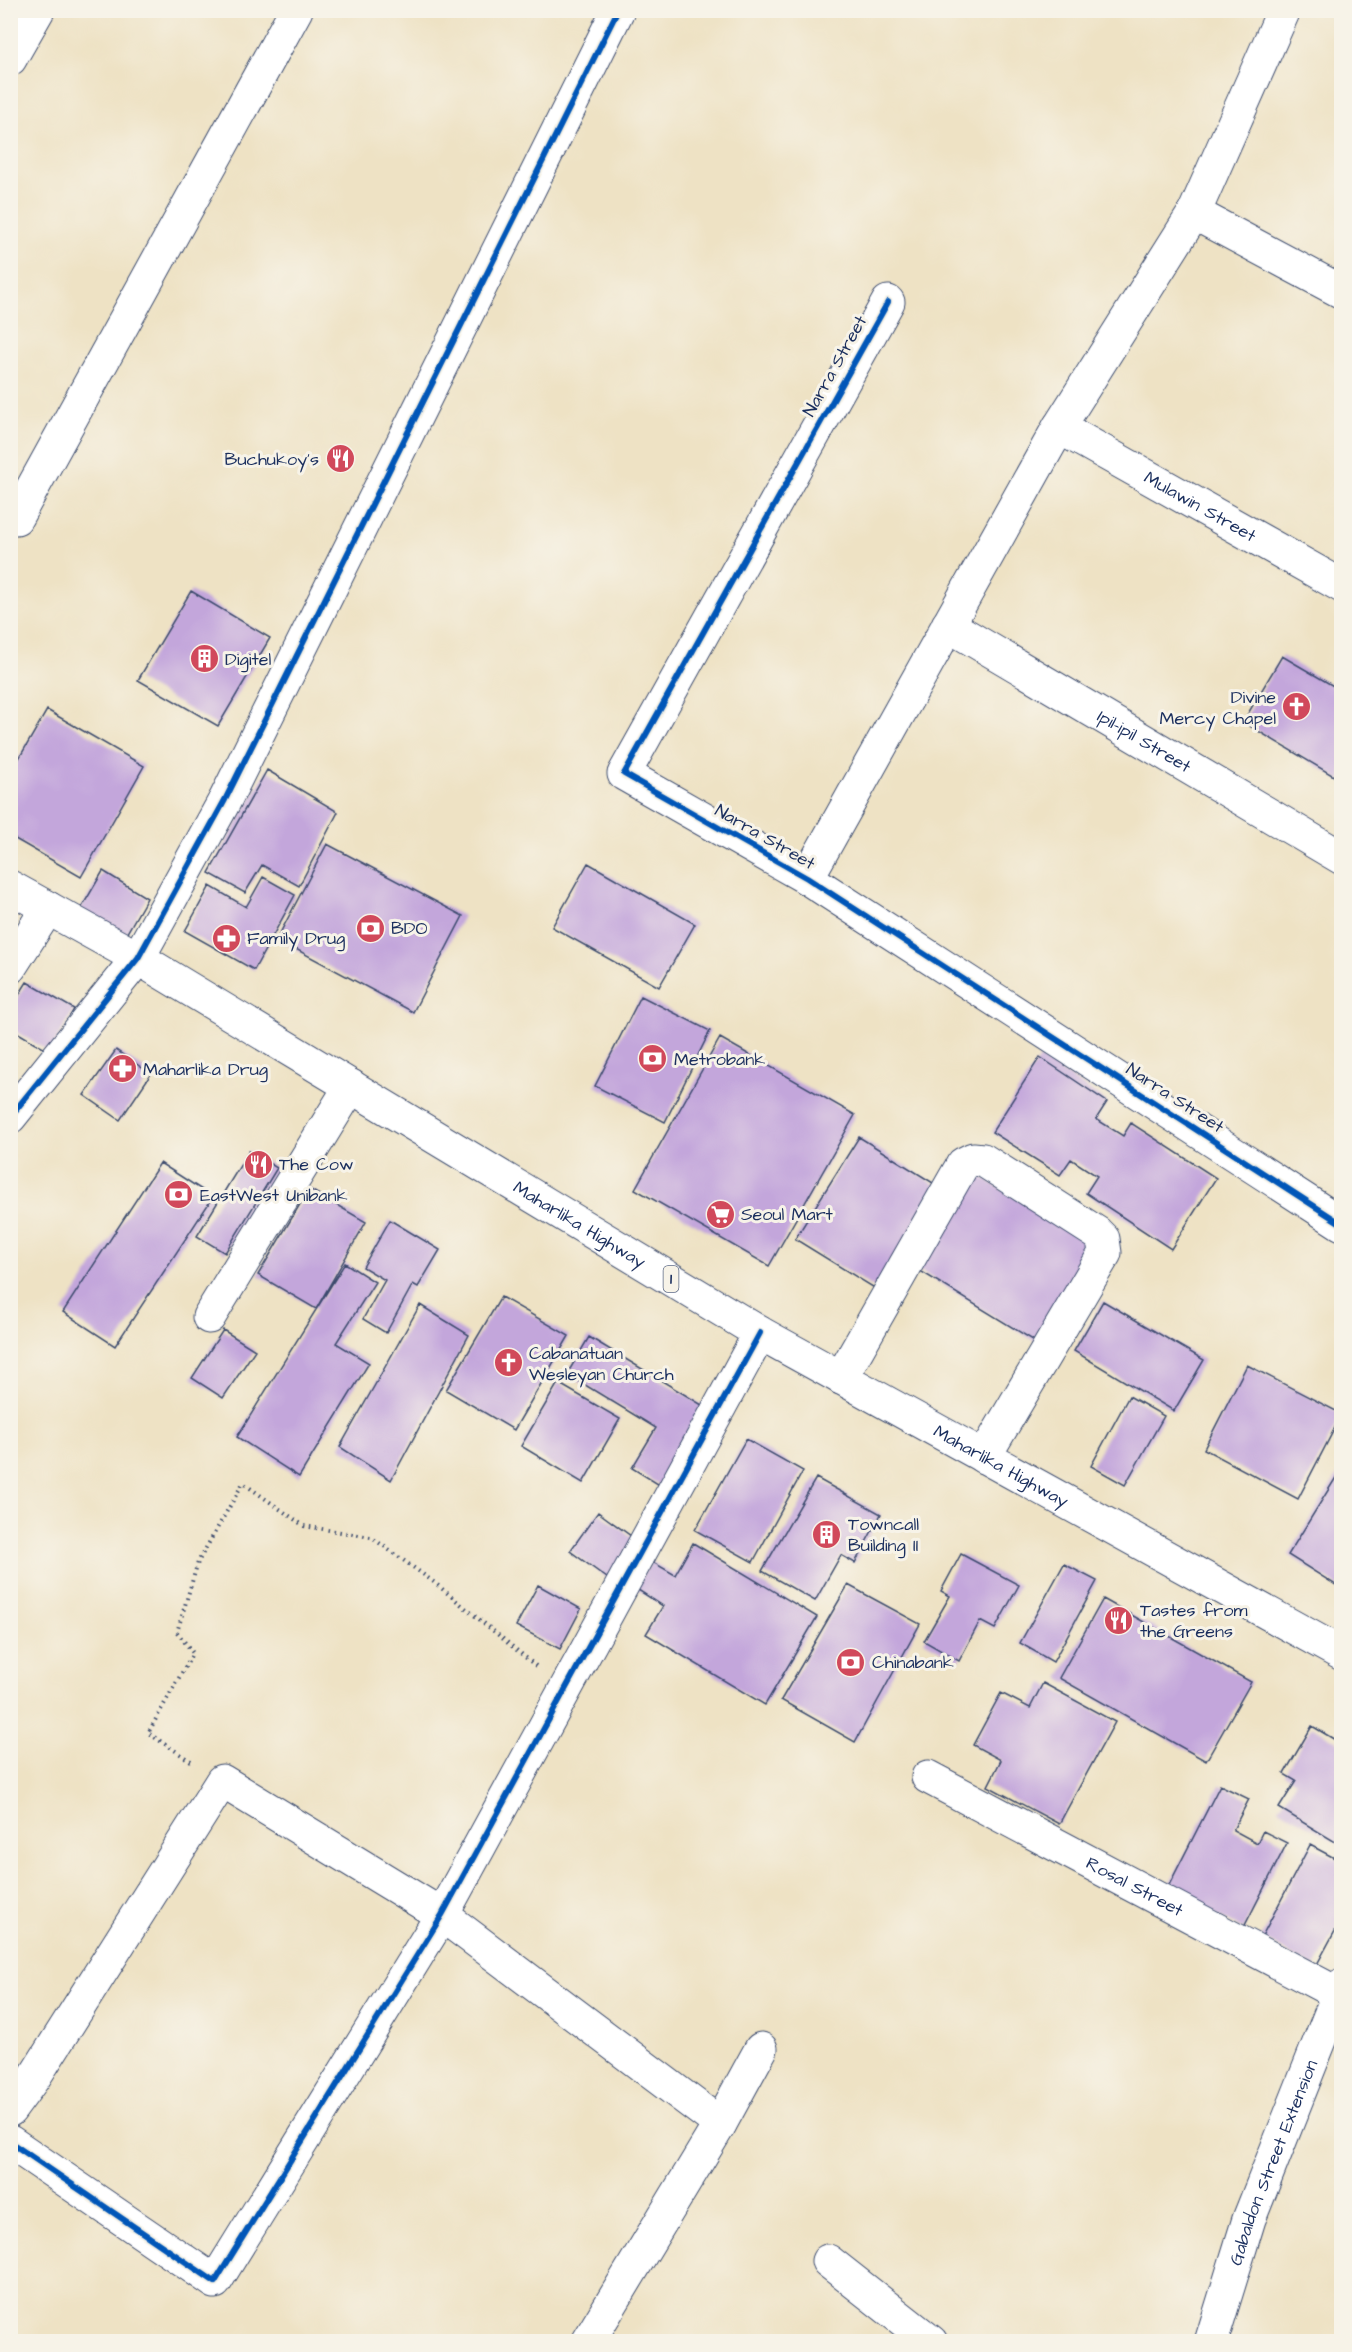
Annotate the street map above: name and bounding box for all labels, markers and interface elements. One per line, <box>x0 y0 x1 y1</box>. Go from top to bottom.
street label: Narra Street <box>797 310 873 421</box>
restaurant icon: Buchukoy's <box>324 443 356 475</box>
place label: Buchukoy's <box>225 447 319 473</box>
street label: Mulawin Street <box>1140 465 1262 548</box>
building icon: Digitel <box>188 643 220 675</box>
place label: Digitel <box>225 647 271 673</box>
place label: Divine Mercy Chapel <box>1160 685 1276 732</box>
church icon: Divine Mercy Chapel <box>1281 691 1313 723</box>
street label: Ipil-ipil Street <box>1093 704 1196 779</box>
street label: Narra Street <box>710 798 820 876</box>
bank icon: BDO <box>354 912 386 944</box>
place label: BDO <box>391 916 428 941</box>
pharmacy icon: Family Drug <box>210 922 242 954</box>
place label: Family Drug <box>247 926 345 952</box>
bank icon: Metrobank <box>637 1043 669 1075</box>
place label: Metrobank <box>674 1047 765 1072</box>
pharmacy icon: Maharlika Drug <box>106 1053 138 1085</box>
place label: Maharlika Drug <box>143 1057 268 1083</box>
street label: Narra Street <box>1121 1057 1229 1139</box>
restaurant icon: The Cow <box>242 1148 274 1180</box>
place label: The Cow <box>279 1152 354 1177</box>
street label: Maharlika Highway <box>509 1175 651 1275</box>
bank icon: EastWest Unibank <box>163 1179 195 1211</box>
place label: EastWest Unibank <box>200 1183 347 1208</box>
supermarket icon: Seoul Mart <box>704 1198 736 1230</box>
place label: Seoul Mart <box>741 1202 834 1227</box>
road number: 1 <box>664 1266 678 1292</box>
place label: Cabanatuan Wesleyan Church <box>529 1341 674 1388</box>
church icon: Cabanatuan Wesleyan Church <box>492 1347 524 1379</box>
street label: Maharlika Highway <box>929 1419 1073 1514</box>
place label: Towncall Building II <box>848 1512 919 1559</box>
building icon: Towncall Building II <box>811 1518 843 1550</box>
place label: Tastes from the Greens <box>1140 1598 1247 1644</box>
restaurant icon: Tastes from the Greens <box>1103 1604 1135 1636</box>
bank icon: Chinabank <box>835 1646 867 1678</box>
place label: Chinabank <box>872 1650 954 1675</box>
street label: Rosal Street <box>1082 1850 1189 1923</box>
street label: Gabaldon Street Extension <box>1223 2056 1324 2268</box>

